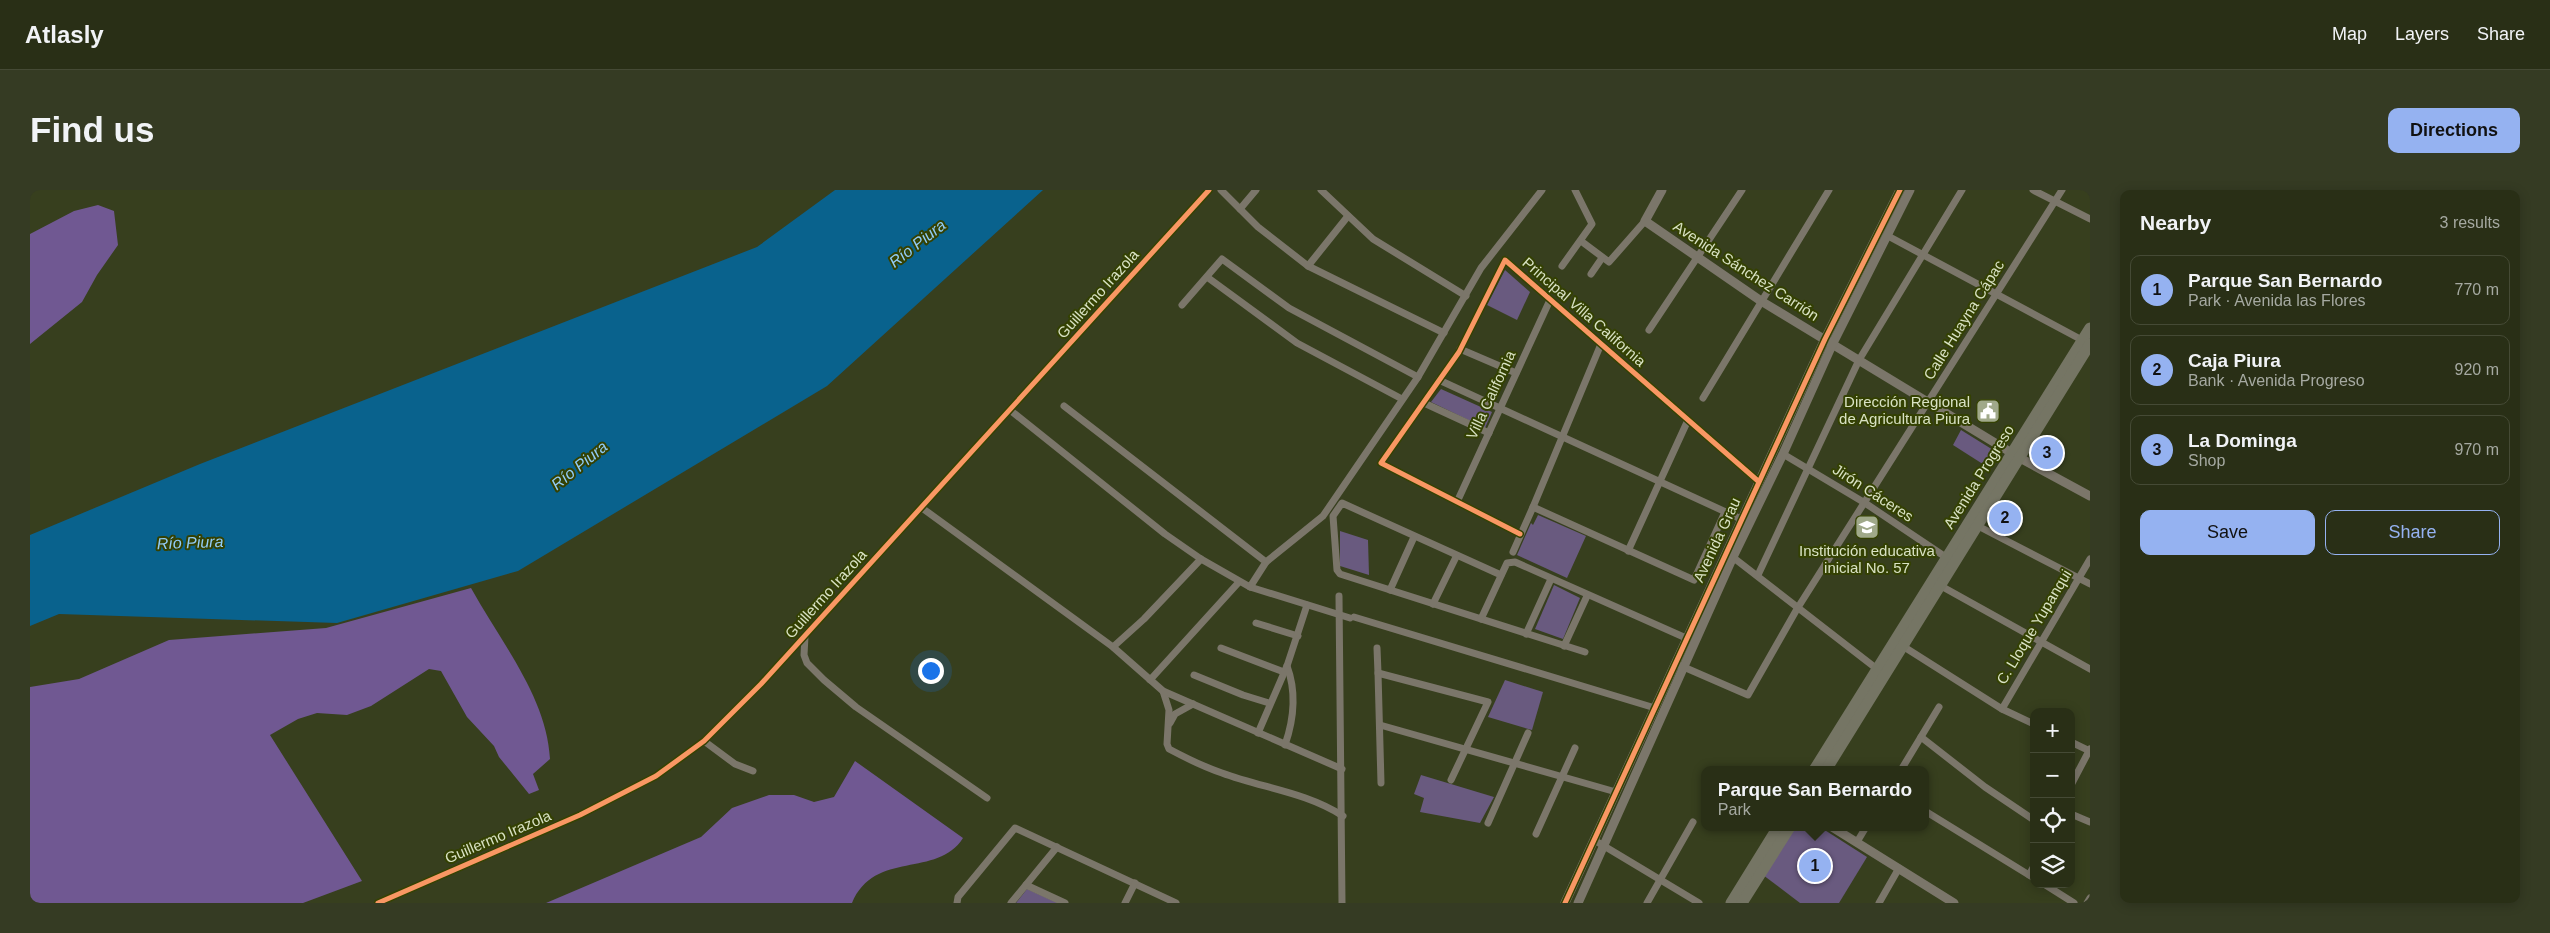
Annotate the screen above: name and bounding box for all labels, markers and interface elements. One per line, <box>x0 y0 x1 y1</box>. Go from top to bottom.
text: Atlasly <box>25 21 104 48</box>
text: Map <box>2332 24 2367 44</box>
text: Layers <box>2395 24 2449 44</box>
text: Share <box>2477 24 2525 44</box>
button: Directions <box>2388 108 2520 153</box>
text: Find us <box>30 110 154 149</box>
text: Nearby <box>2140 211 2211 234</box>
text: 3 results <box>2440 214 2500 231</box>
water label: Río Piura <box>886 216 949 271</box>
street label: Avenida Sánchez Carrión <box>1670 217 1822 324</box>
street label: Guillermo Irazola <box>1053 245 1142 341</box>
street label: Principal Villa California <box>1519 254 1650 370</box>
street label: Calle Huayna Cápac <box>1920 256 2008 383</box>
text: Parque San Bernardo <box>2188 270 2382 291</box>
text: 1 <box>2153 281 2161 298</box>
text: 770 m <box>2455 281 2499 298</box>
text: Park · Avenida las Flores <box>2188 292 2366 309</box>
street label: Villa California <box>1463 347 1519 442</box>
text: Caja Piura <box>2188 350 2281 371</box>
text: 2 <box>2153 361 2161 378</box>
text: 920 m <box>2455 361 2499 378</box>
text: Bank · Avenida Progreso <box>2188 372 2365 389</box>
place label: Dirección Regional de Agricultura Piura <box>1839 393 1971 427</box>
public building icon: Dirección Regional de Agricultura Piura <box>1975 398 2001 424</box>
street label: Avenida Progreso <box>1940 422 2017 532</box>
text: La Dominga <box>2188 430 2297 451</box>
pin: 3 <box>2031 434 2063 472</box>
water label: Río Piura <box>548 438 611 493</box>
text: 3 <box>2153 441 2161 458</box>
text: 970 m <box>2455 441 2499 458</box>
text: Shop <box>2188 452 2225 469</box>
street label: Jirón Cáceres <box>1830 460 1917 525</box>
street label: Avenida Grau <box>1690 495 1744 585</box>
pin: 2 <box>1989 499 2021 537</box>
button: Save <box>2140 510 2315 555</box>
button: Share <box>2325 510 2500 555</box>
school or university icon: Institución educativa inicial No. 57 <box>1854 514 1880 540</box>
water label: Río Piura <box>156 533 224 552</box>
place label: Institución educativa inicial No. 57 <box>1799 542 1936 576</box>
street label: Guillermo Irazola <box>781 545 870 641</box>
street label: C. Lloque Yupanqui <box>1993 566 2075 687</box>
your location <box>918 658 944 684</box>
map controls <box>2030 708 2075 888</box>
button: + <box>2030 708 2075 753</box>
button: − <box>2030 753 2075 798</box>
popup <box>1701 766 1929 831</box>
text: Parque San Bernardo <box>1718 779 1912 800</box>
button: locate <box>2030 798 2075 843</box>
text: Park <box>1718 801 1751 818</box>
street label: Guillermo Irazola <box>442 806 554 867</box>
button: layers <box>2030 843 2075 888</box>
pin: 1 <box>1799 847 1831 885</box>

